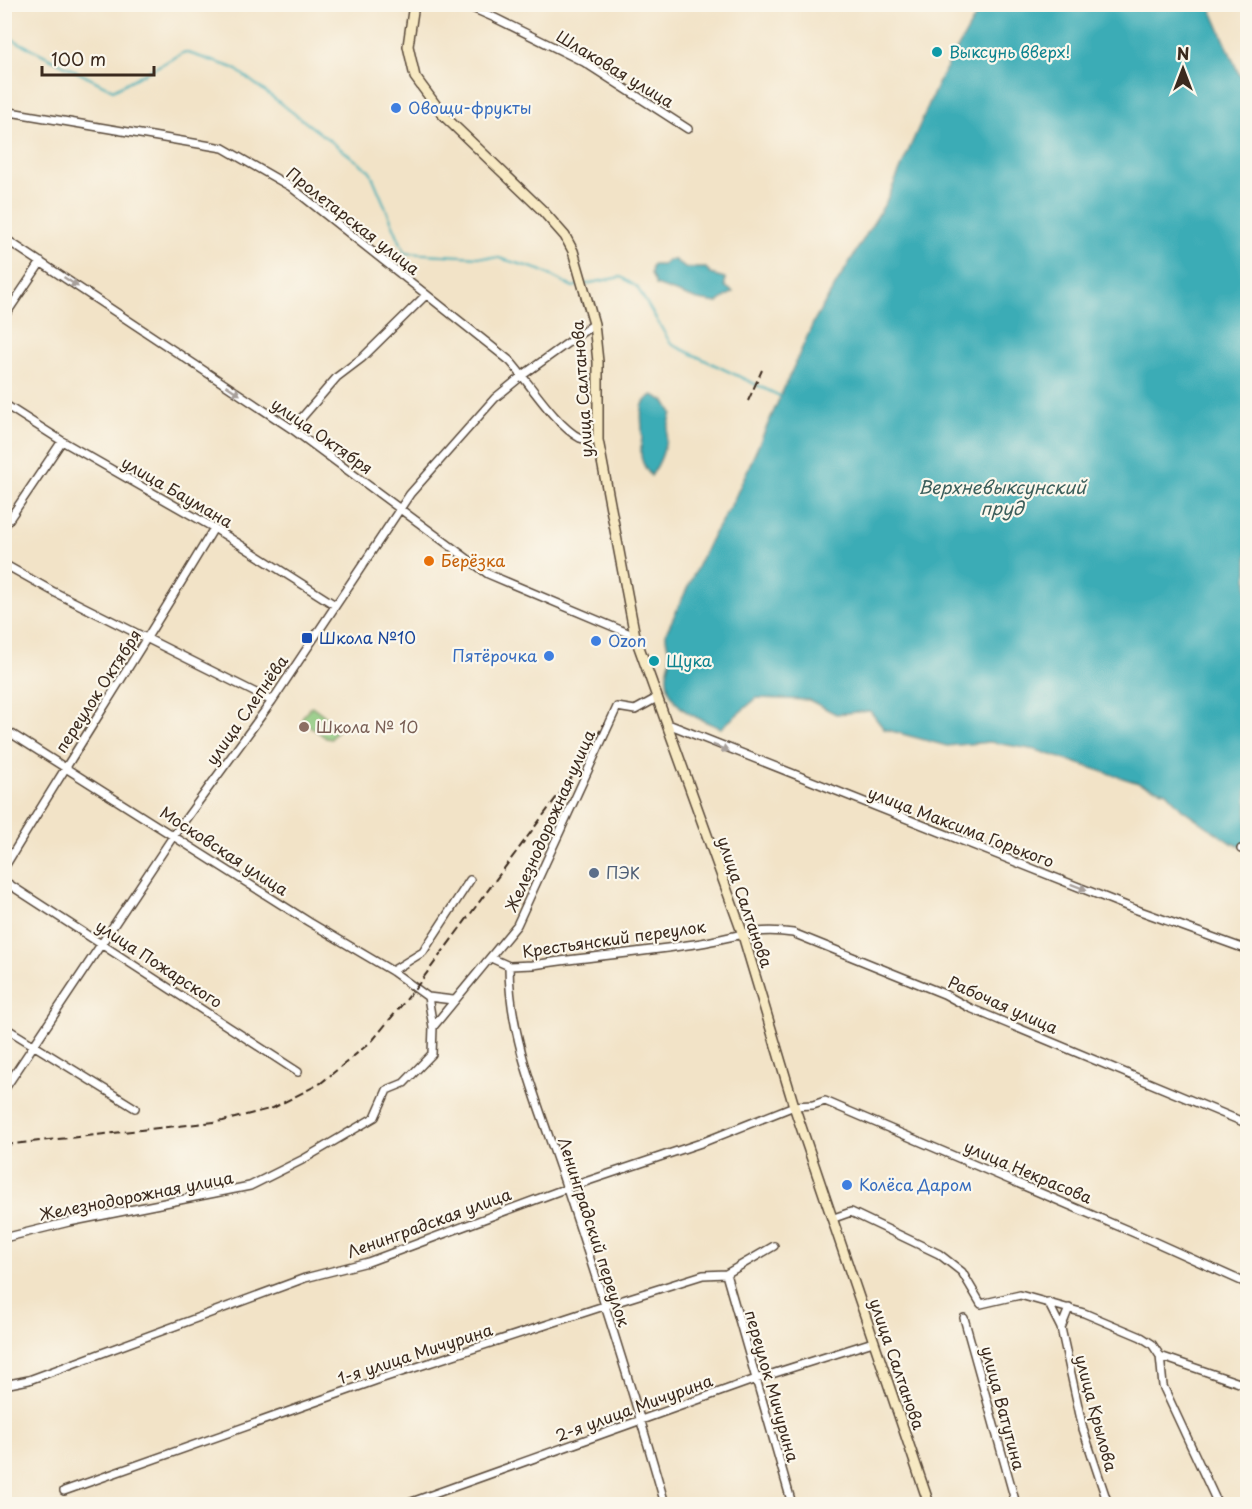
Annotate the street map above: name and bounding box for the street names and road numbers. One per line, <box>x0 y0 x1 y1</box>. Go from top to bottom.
street label: Шлаковая улица <box>552 23 679 113</box>
street label: Пролетарская улица <box>282 160 425 280</box>
street label: улица Салтанова <box>564 320 598 458</box>
street label: улица Октября <box>267 391 378 479</box>
street label: улица Баумана <box>117 450 238 533</box>
street label: переулок Октября <box>48 624 146 757</box>
street label: улица Слепнёва <box>199 650 293 769</box>
street label: Железнодорожная улица <box>498 726 600 916</box>
street label: улица Максима Горького <box>865 779 1058 873</box>
street label: Московская улица <box>156 800 293 901</box>
street label: улица Салтанова <box>712 833 780 971</box>
street label: улица Пожарского <box>91 913 228 1013</box>
street label: Крестьянский переулок <box>521 913 708 963</box>
street label: Рабочая улица <box>945 969 1062 1039</box>
street label: улица Некрасова <box>961 1133 1096 1209</box>
street label: Ленинградский переулок <box>553 1134 637 1330</box>
street label: Железнодорожная улица <box>37 1164 235 1226</box>
street label: Ленинградская улица <box>343 1181 514 1263</box>
street label: улица Салтанова <box>864 1295 932 1433</box>
street label: переулок Мичурина <box>740 1307 806 1464</box>
street label: 1-я улица Мичурина <box>334 1317 495 1389</box>
street label: улица Ватутина <box>976 1343 1032 1472</box>
street label: улица Крылова <box>1070 1352 1124 1474</box>
street label: 2-я улица Мичурина <box>552 1367 716 1447</box>

